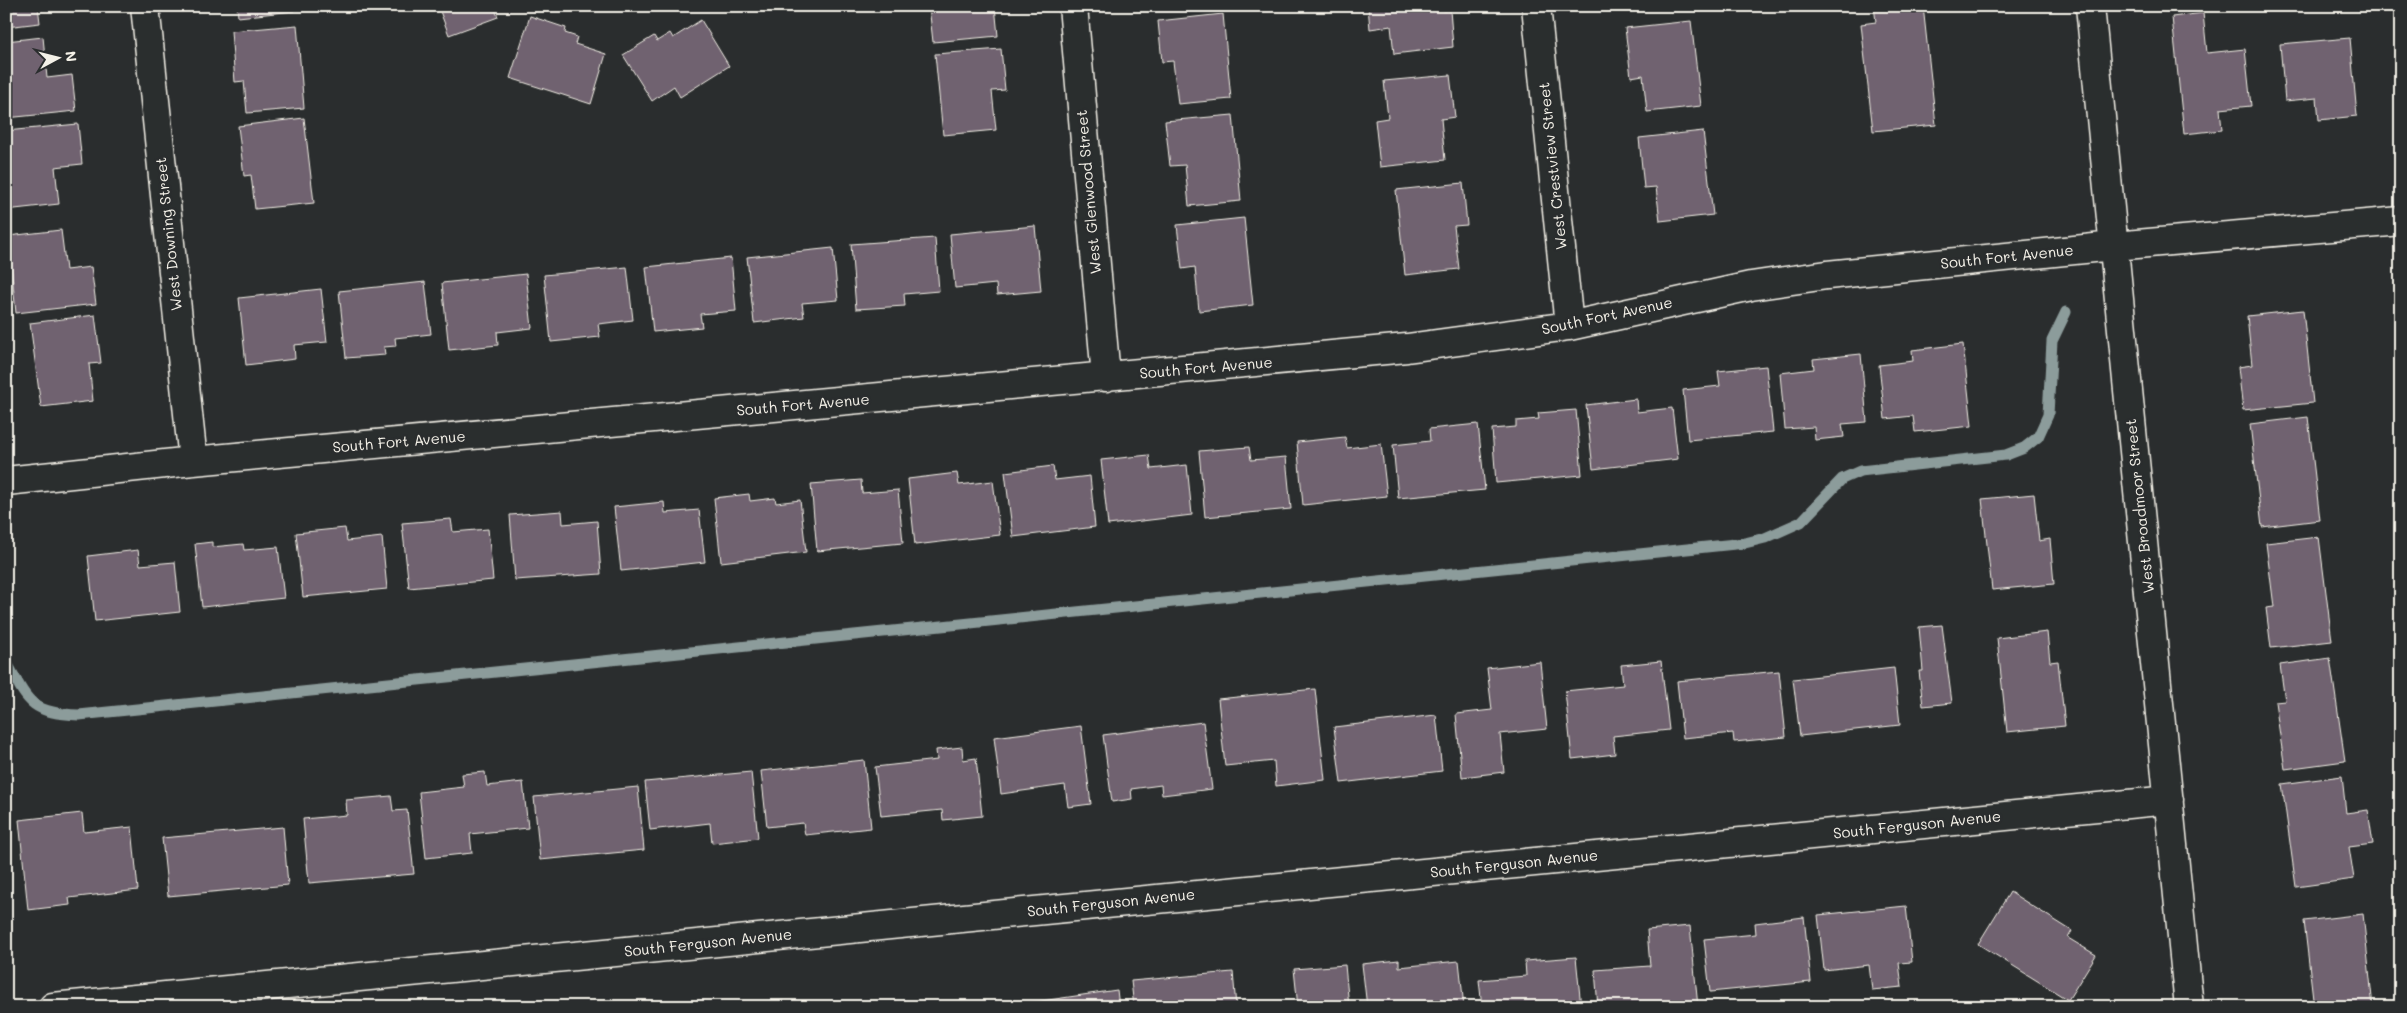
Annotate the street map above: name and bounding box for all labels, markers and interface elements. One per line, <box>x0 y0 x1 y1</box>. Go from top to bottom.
north arrow <box>32 32 82 82</box>
text: N <box>61 50 81 63</box>
street label: West Crestview Street <box>1533 81 1571 251</box>
street label: West Glenwood Street <box>1071 109 1105 275</box>
street label: West Downing Street <box>150 156 186 312</box>
street label: South Fort Avenue <box>1939 239 2074 273</box>
street label: South Fort Avenue <box>1539 291 1674 339</box>
street label: South Fort Avenue <box>1139 351 1273 383</box>
street label: South Fort Avenue <box>736 388 870 420</box>
street label: West Broadmoor Street <box>2120 418 2158 594</box>
street label: South Fort Avenue <box>332 425 466 457</box>
street label: South Ferguson Avenue <box>1832 805 2002 843</box>
street label: South Ferguson Avenue <box>1429 844 1599 882</box>
street label: South Ferguson Avenue <box>1026 883 1196 921</box>
street label: South Ferguson Avenue <box>623 923 793 961</box>

